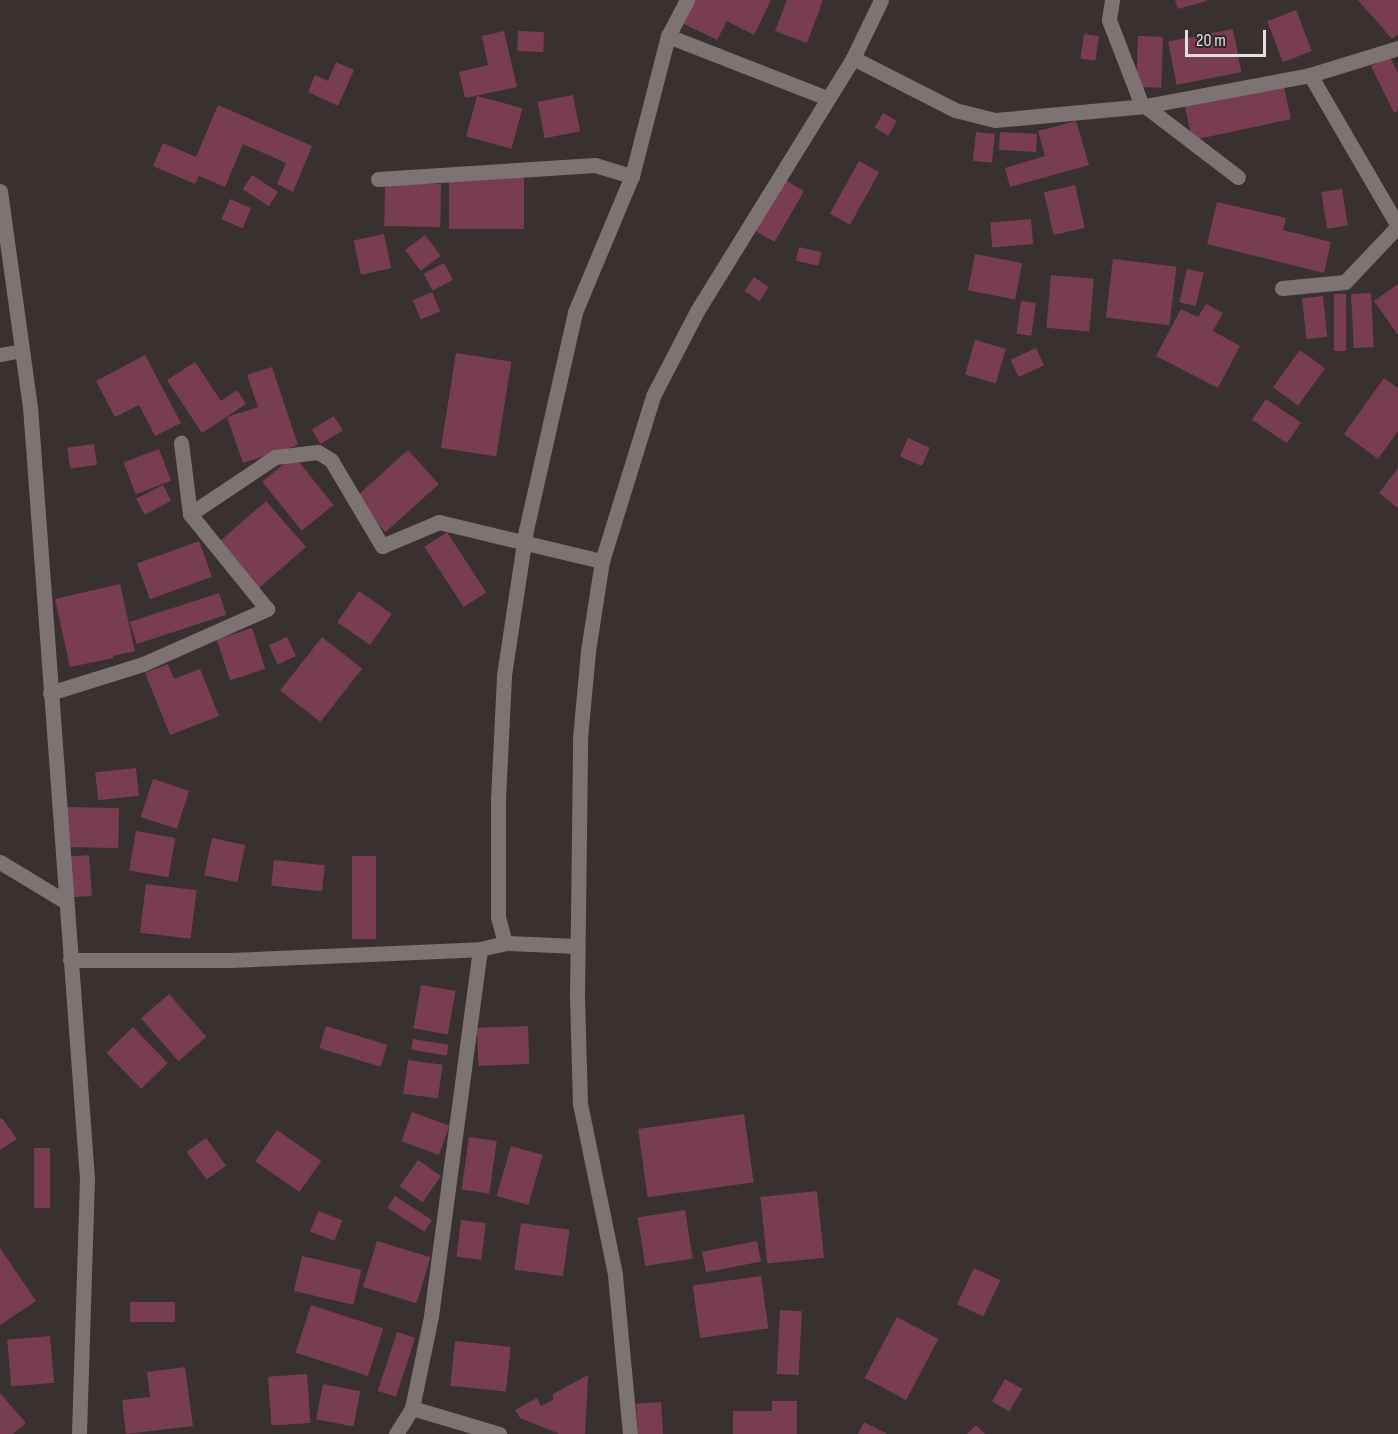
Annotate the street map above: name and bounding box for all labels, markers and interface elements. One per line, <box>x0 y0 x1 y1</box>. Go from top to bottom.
scale bar <box>1188 18 1269 56</box>
text: 20 m <box>1196 30 1226 51</box>

